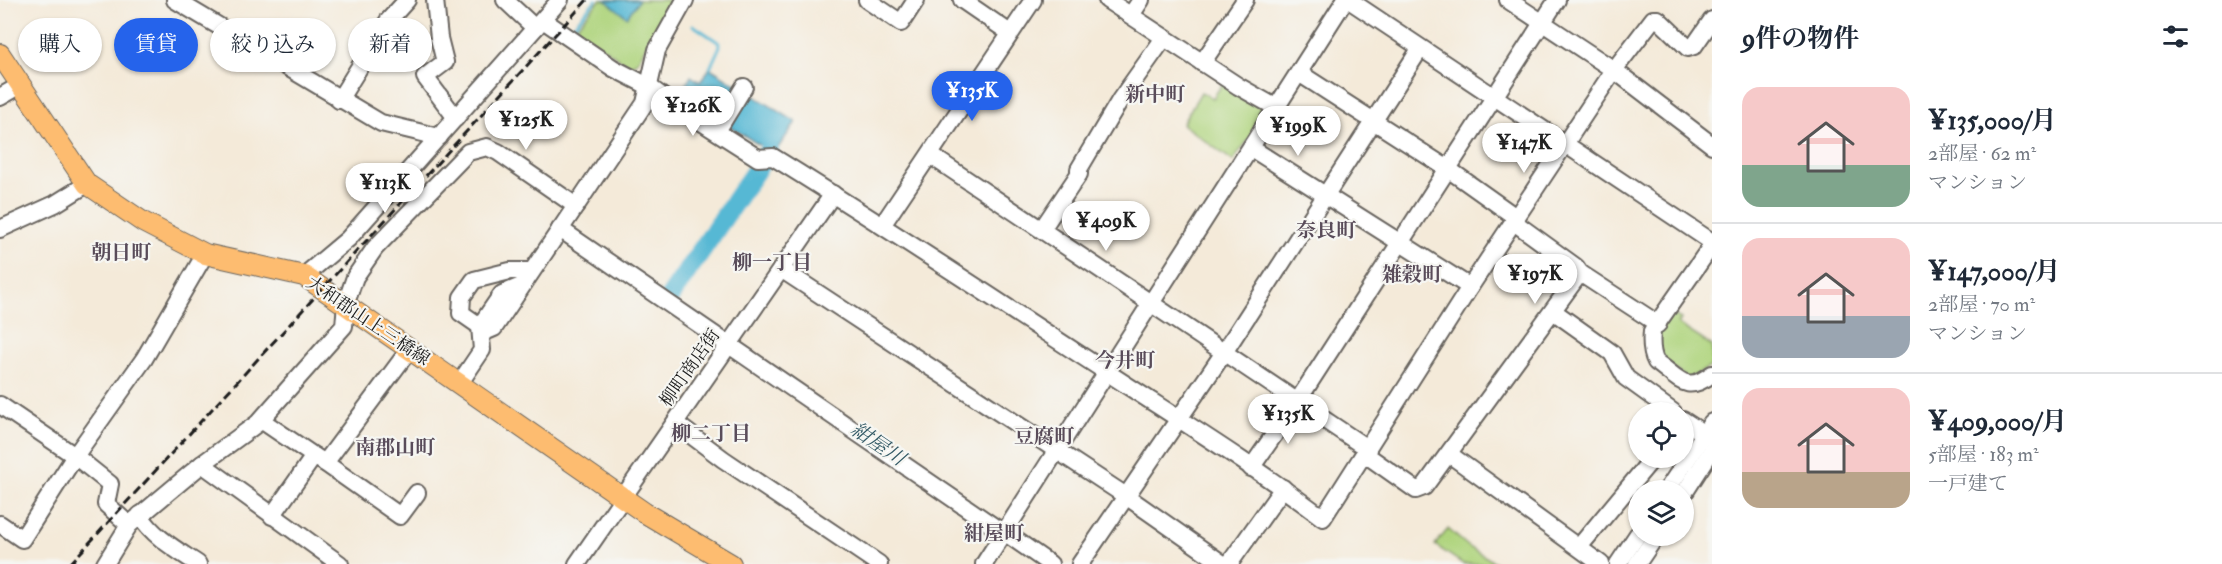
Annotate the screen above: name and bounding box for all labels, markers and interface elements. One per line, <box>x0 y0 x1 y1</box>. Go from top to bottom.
chip: 購入 <box>18 18 102 72</box>
chip: 賃貸 <box>114 18 198 72</box>
chip: 絞り込み <box>210 18 336 72</box>
chip: 新着 <box>348 18 432 72</box>
icon: filters <box>2159 20 2192 53</box>
text: 9件の物件 <box>1742 23 1859 55</box>
pin: ¥135K <box>930 71 1014 122</box>
text: ¥135K <box>946 78 998 103</box>
district label: 新中町 <box>1125 82 1186 107</box>
pin: ¥126K <box>651 86 735 137</box>
text: ¥126K <box>665 93 721 118</box>
pin: ¥125K <box>484 100 568 151</box>
text: ¥135,000/月 <box>1928 105 2057 137</box>
pin: ¥199K <box>1256 106 1340 157</box>
text: ¥125K <box>498 107 554 132</box>
icon: home <box>1790 111 1862 183</box>
text: ¥199K <box>1270 113 1326 138</box>
pin: ¥147K <box>1482 123 1566 174</box>
text: ¥147K <box>1496 130 1552 155</box>
text: 2部屋 · 62 m² <box>1928 141 2036 166</box>
pin: ¥113K <box>343 163 427 214</box>
text: ¥113K <box>360 170 410 195</box>
text: マンション <box>1928 170 2027 195</box>
pin: ¥409K <box>1064 201 1148 252</box>
text: ¥409K <box>1076 208 1136 233</box>
district label: 奈良町 <box>1296 218 1357 243</box>
district label: 朝日町 <box>91 240 152 265</box>
district label: 柳一丁目 <box>732 250 812 275</box>
pin: ¥197K <box>1493 254 1577 305</box>
text: ¥147,000/月 <box>1928 256 2061 288</box>
text: ¥197K <box>1507 261 1563 286</box>
district label: 雑穀町 <box>1382 262 1443 287</box>
icon: home <box>1790 262 1862 334</box>
street label: 大和郡山上三橋線 <box>302 271 434 371</box>
text: 2部屋 · 70 m² <box>1928 292 2035 317</box>
text: マンション <box>1928 321 2027 346</box>
street label: 柳町商店街 <box>655 325 725 411</box>
district label: 今井町 <box>1095 348 1156 373</box>
pin: ¥135K <box>1246 394 1330 445</box>
text: ¥135K <box>1262 401 1314 426</box>
map controls <box>1628 402 1694 546</box>
button: locate <box>1628 402 1694 468</box>
text: ¥409,000/月 <box>1928 406 2067 438</box>
icon: home <box>1790 412 1862 484</box>
water label: 紺屋川 <box>846 417 912 472</box>
district label: 柳二丁目 <box>671 421 751 446</box>
district label: 豆腐町 <box>1014 424 1075 449</box>
district label: 南郡山町 <box>355 435 436 460</box>
text: 5部屋 · 183 m² <box>1928 442 2039 467</box>
text: 一戸建て <box>1928 471 2008 496</box>
button: layers <box>1628 480 1694 546</box>
district label: 紺屋町 <box>964 521 1025 546</box>

